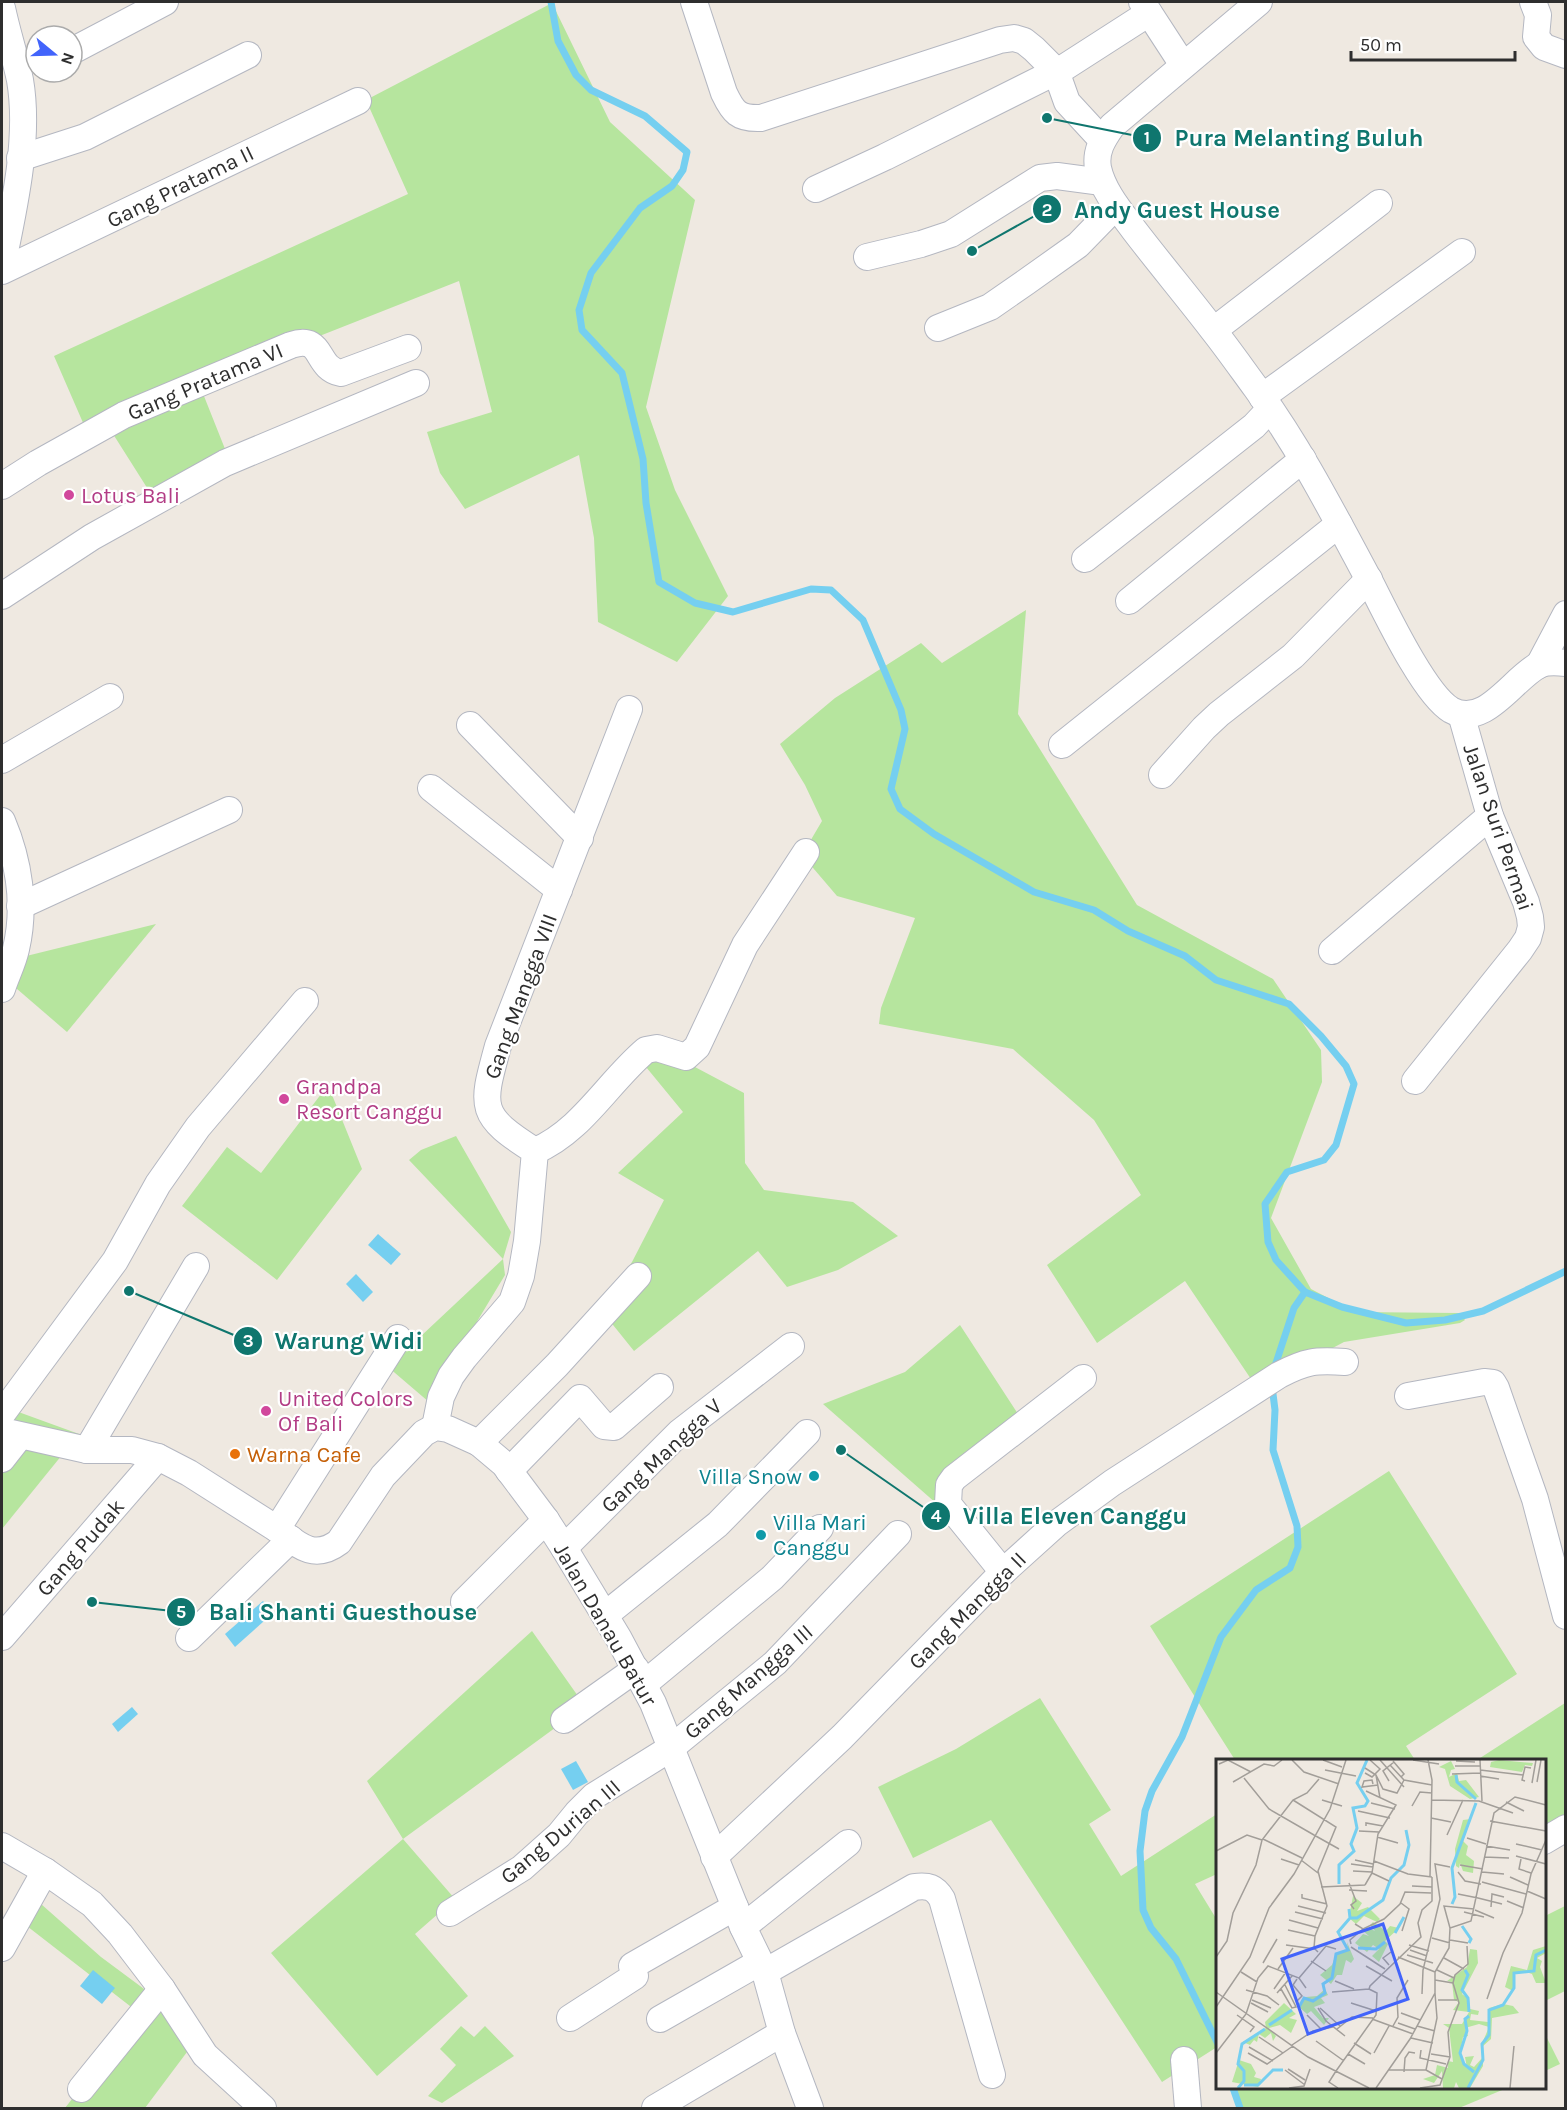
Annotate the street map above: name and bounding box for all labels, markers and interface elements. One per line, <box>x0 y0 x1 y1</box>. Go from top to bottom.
north arrow <box>24 24 84 84</box>
scale bar <box>1351 24 1514 62</box>
text: 50 m <box>1360 34 1402 56</box>
text: N <box>57 50 79 67</box>
callout: Pura Melanting Buluh <box>1132 117 1435 159</box>
text: Pura Melanting Buluh <box>1175 124 1423 152</box>
text: 1 <box>1144 127 1150 149</box>
street label: Gang Pratama II <box>103 140 258 234</box>
callout: Andy Guest House <box>1032 188 1292 230</box>
text: Andy Guest House <box>1074 196 1280 224</box>
text: 2 <box>1042 199 1052 221</box>
street label: Gang Pratama VI <box>124 337 287 426</box>
place label: Lotus Bali <box>81 483 180 509</box>
marker: Lotus Bali <box>62 488 76 502</box>
street label: Jalan Suri Permai <box>1457 740 1539 914</box>
street label: Gang Mangga VIII <box>479 910 563 1083</box>
place label: Grandpa Resort Canggu <box>296 1074 443 1125</box>
marker: Grandpa Resort Canggu <box>277 1092 291 1106</box>
callout: Warung Widi <box>233 1320 435 1362</box>
text: Warung Widi <box>275 1327 423 1355</box>
text: 3 <box>242 1330 254 1352</box>
place label: United Colors Of Bali <box>278 1386 413 1437</box>
street label: Gang Mangga V <box>596 1393 728 1518</box>
marker: United Colors Of Bali <box>259 1404 273 1418</box>
place label: Warna Cafe <box>247 1442 361 1468</box>
marker: Warna Cafe <box>228 1447 242 1461</box>
place label: Villa Snow <box>699 1464 802 1490</box>
marker: Villa Snow <box>807 1469 821 1483</box>
street label: Gang Pudak <box>31 1494 130 1602</box>
callout: Villa Eleven Canggu <box>921 1495 1199 1537</box>
text: Villa Eleven Canggu <box>963 1502 1187 1530</box>
text: 4 <box>931 1505 942 1527</box>
place label: Villa Mari Canggu <box>773 1510 867 1561</box>
marker: Villa Mari Canggu <box>754 1528 768 1542</box>
street label: Jalan Danau Batur <box>548 1538 662 1711</box>
street label: Gang Mangga II <box>903 1546 1032 1675</box>
callout: Bali Shanti Guesthouse <box>166 1591 489 1633</box>
text: Bali Shanti Guesthouse <box>209 1598 477 1626</box>
text: 5 <box>176 1601 186 1623</box>
street label: Gang Mangga III <box>679 1619 818 1745</box>
inset map <box>1216 1759 1546 2089</box>
street label: Gang Durian III <box>495 1774 626 1890</box>

